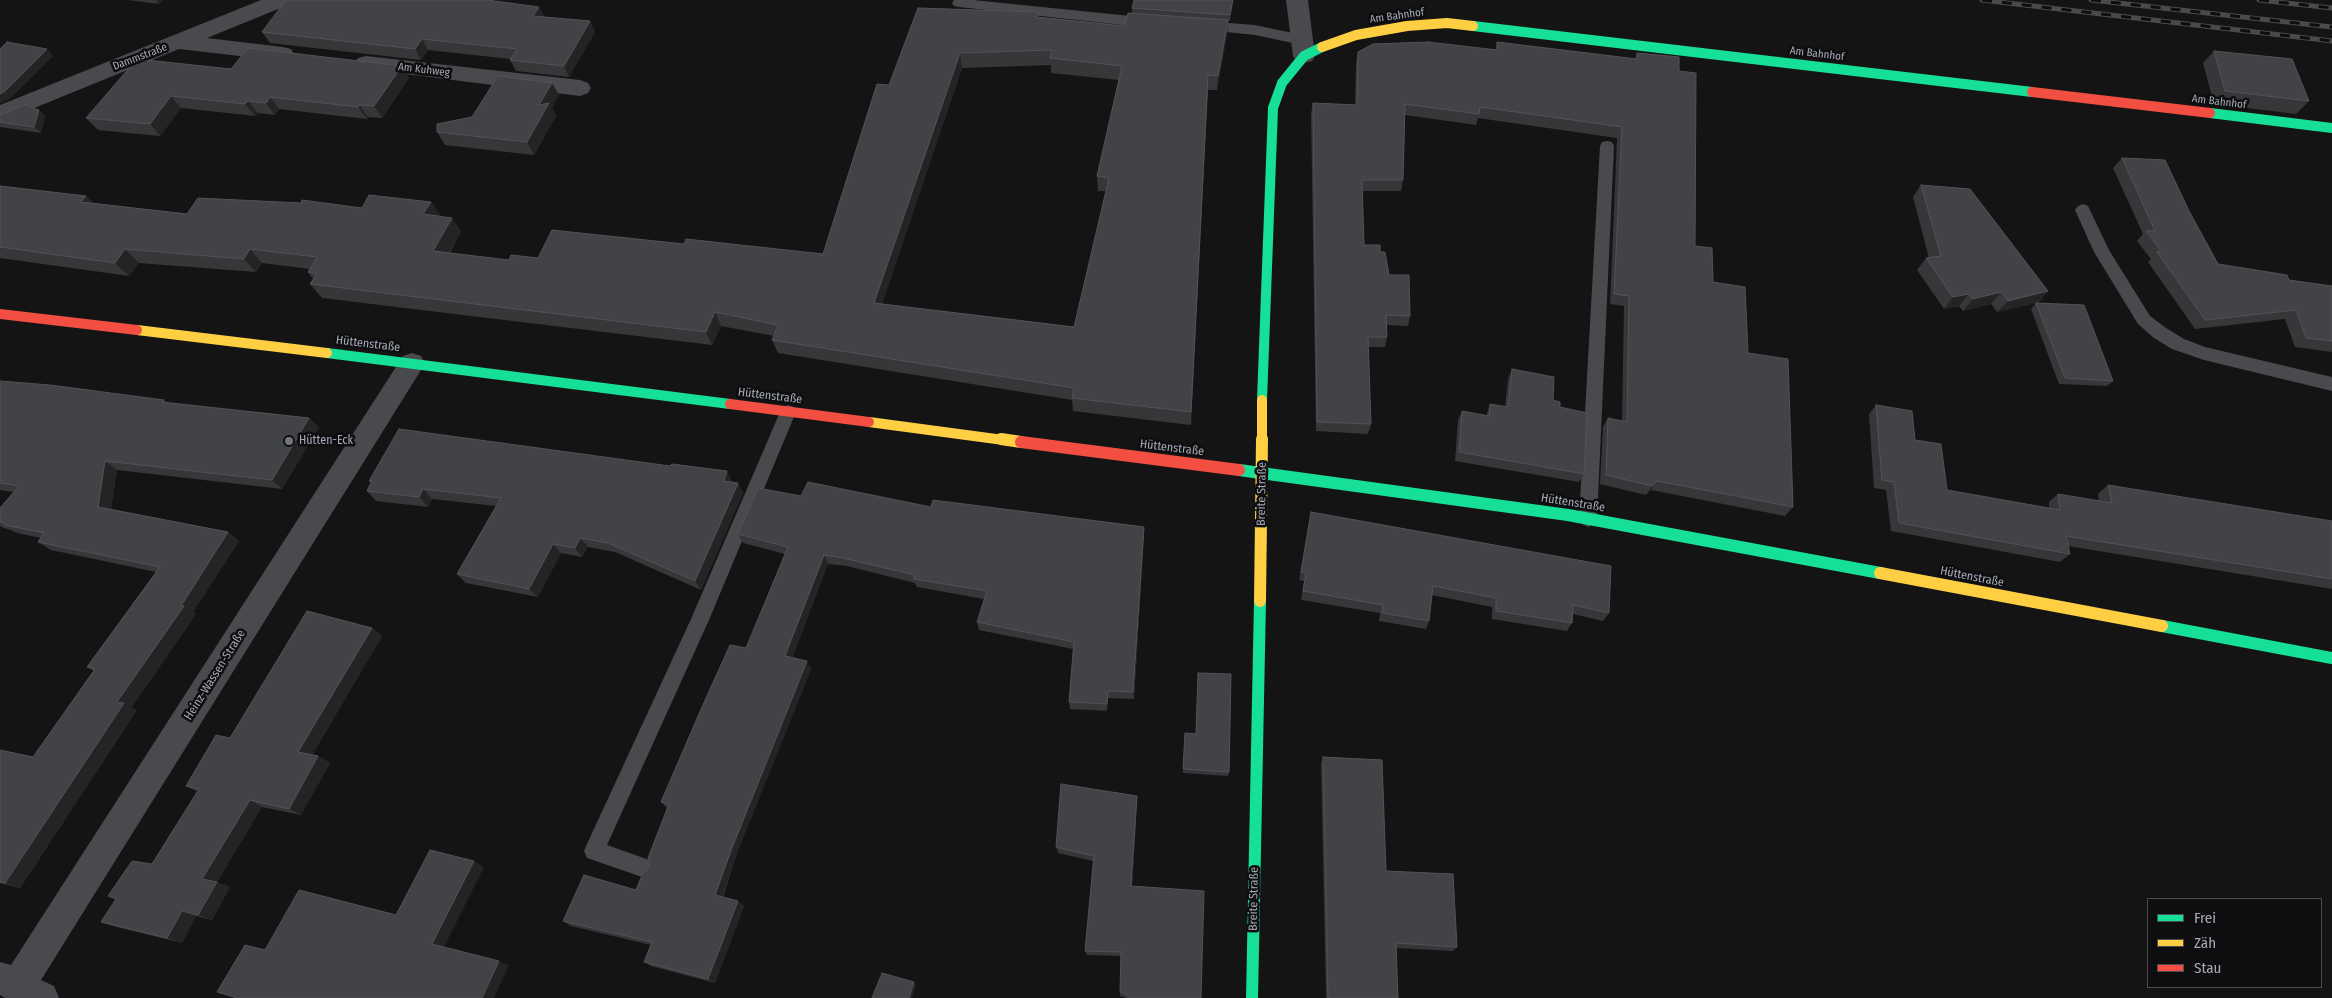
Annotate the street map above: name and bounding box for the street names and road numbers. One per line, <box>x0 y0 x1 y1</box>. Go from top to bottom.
street label: Am Bahnhof <box>1369 6 1425 26</box>
street label: Dammstraße <box>111 41 169 73</box>
street label: Am Bahnhof <box>1789 44 1845 64</box>
street label: Am Kuhweg <box>397 60 451 80</box>
street label: Am Bahnhof <box>2191 92 2247 112</box>
street label: Hüttenstraße <box>335 333 401 355</box>
street label: Hüttenstraße <box>737 385 803 407</box>
street label: Hüttenstraße <box>1139 437 1205 459</box>
street label: Breite Straße <box>1254 462 1270 526</box>
street label: Hüttenstraße <box>1540 491 1606 515</box>
street label: Hüttenstraße <box>1939 564 2005 590</box>
street label: Heinz-Wassen-Straße <box>181 627 249 723</box>
street label: Breite Straße <box>1246 867 1262 931</box>

